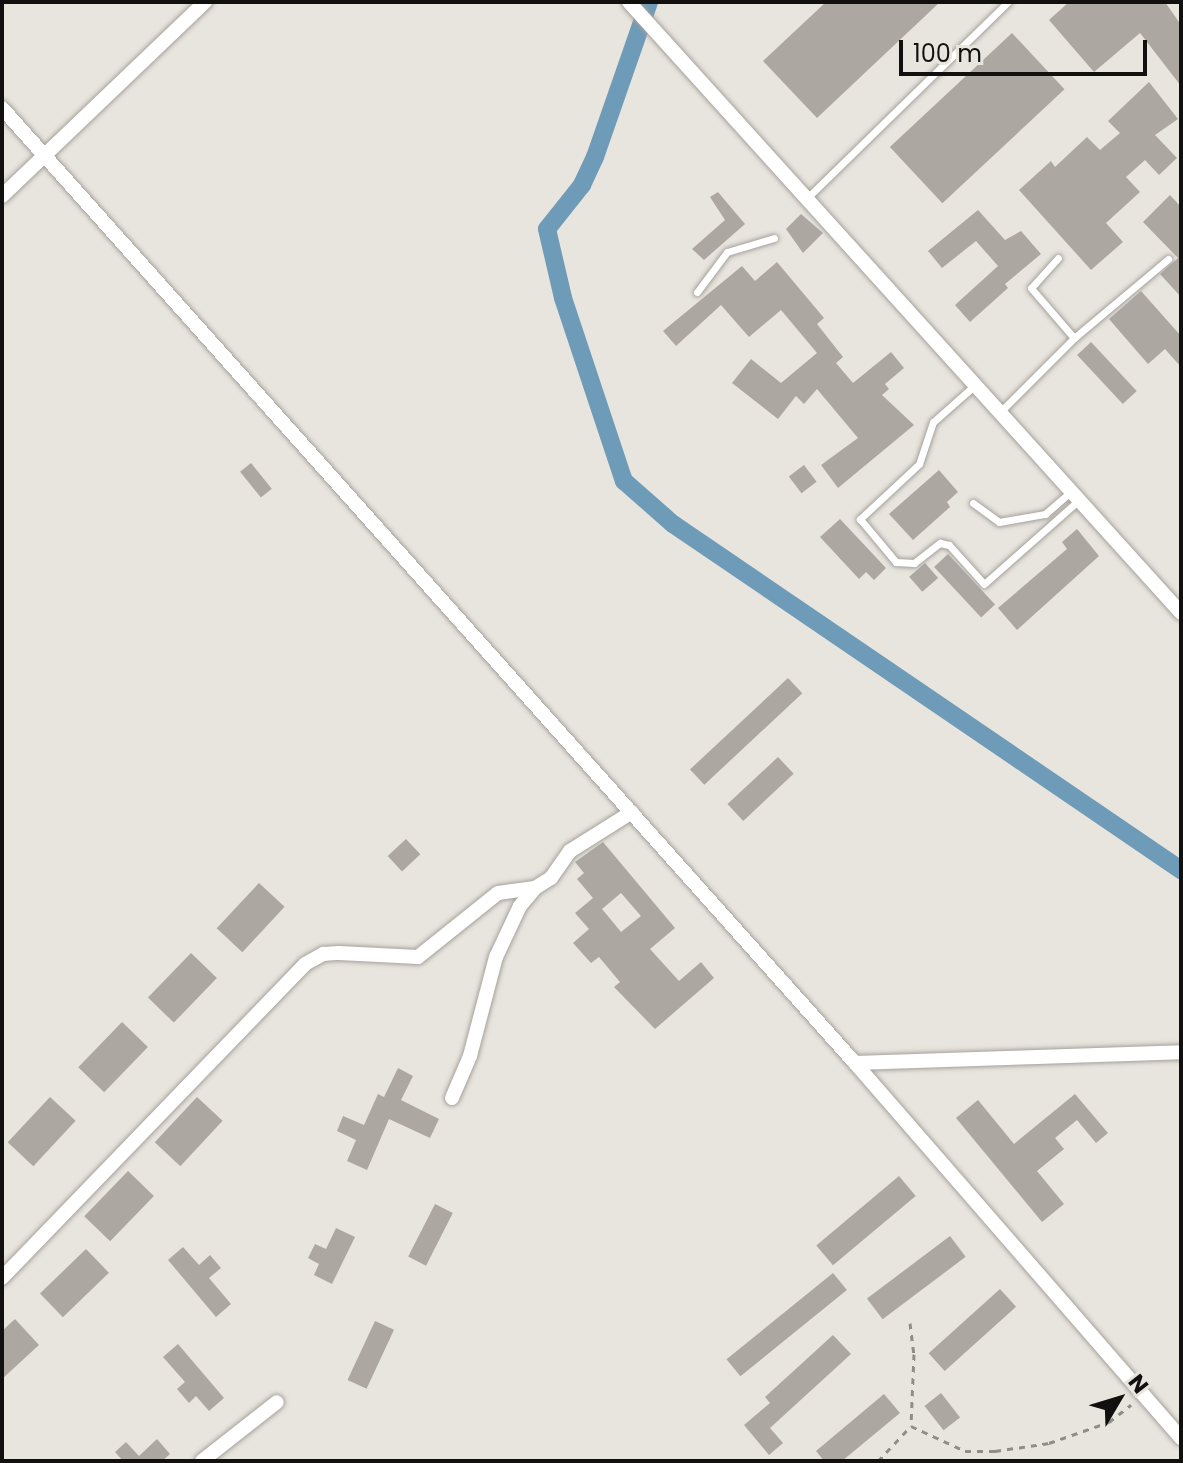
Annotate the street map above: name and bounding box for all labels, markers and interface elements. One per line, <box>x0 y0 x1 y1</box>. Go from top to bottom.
scale bar <box>903 24 1151 74</box>
text: 100 m <box>913 37 982 70</box>
north arrow <box>1079 1359 1159 1439</box>
text: N <box>1121 1368 1156 1400</box>

